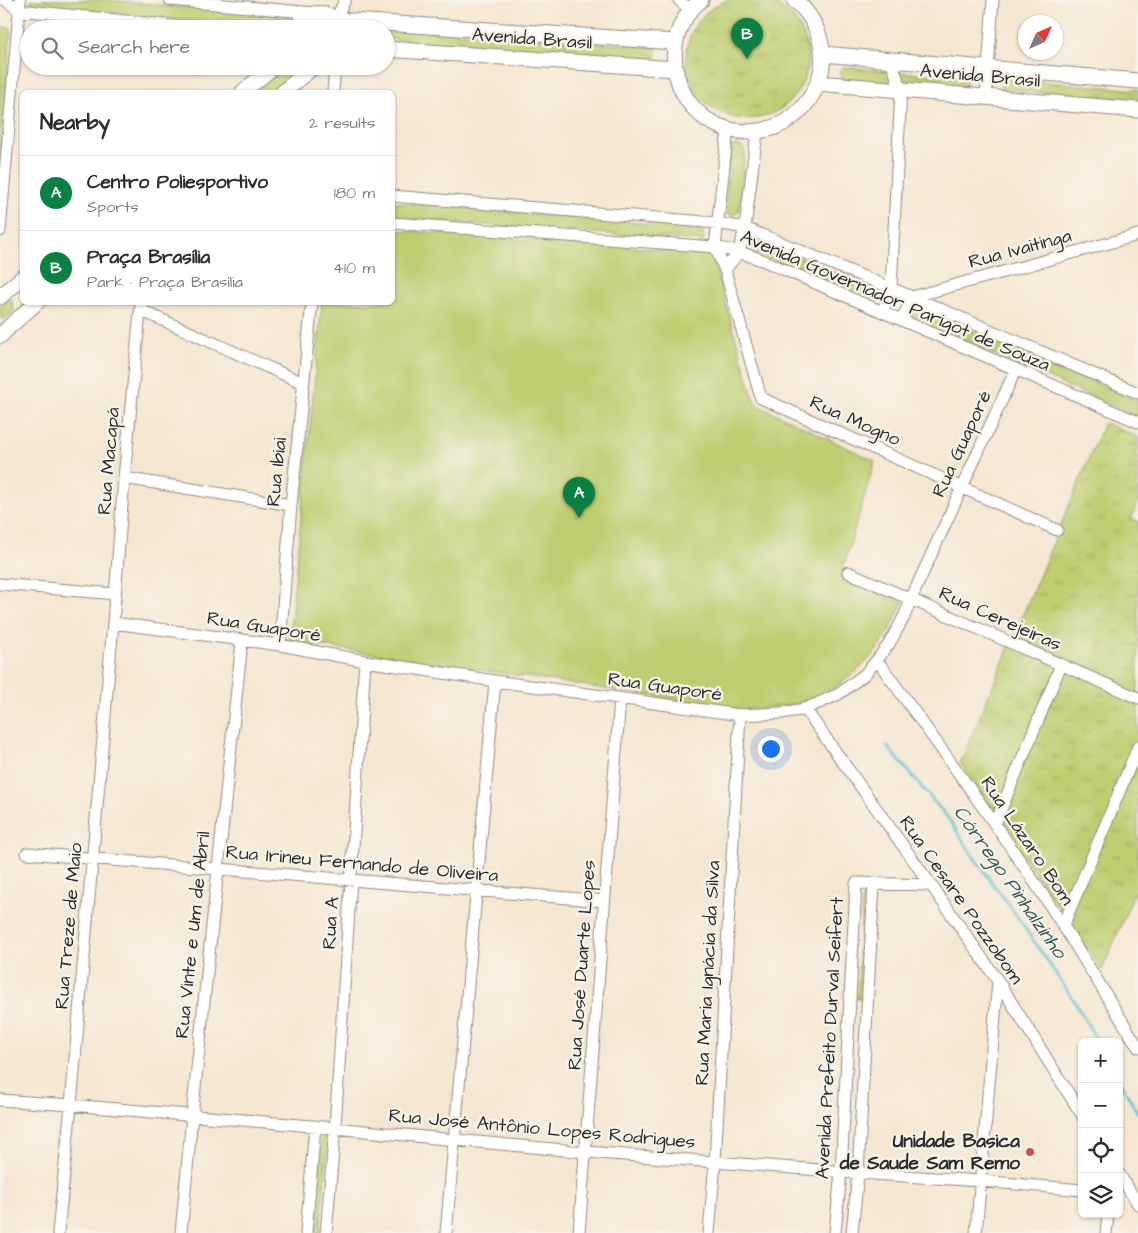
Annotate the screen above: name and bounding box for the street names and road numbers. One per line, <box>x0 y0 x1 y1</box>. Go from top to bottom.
street label: Avenida Brasil <box>471 21 593 57</box>
street label: Avenida Brasil <box>919 57 1041 95</box>
street label: Rua Ivaitinga <box>966 222 1075 277</box>
street label: Avenida Governador Parigot de Souza <box>736 223 1054 380</box>
street label: Rua Guaporé <box>925 386 999 502</box>
street label: Rua Mogno <box>805 389 905 454</box>
street label: Rua Macapá <box>91 406 127 516</box>
street label: Rua Ibiai <box>260 436 294 508</box>
street label: Rua Cerejeiras <box>935 580 1065 658</box>
street label: Rua Guaporé <box>205 605 323 649</box>
street label: Rua Guaporé <box>606 666 724 708</box>
street label: Rua Lázaro Bom <box>974 771 1080 911</box>
street label: Rua Cesare Pozzobom <box>893 810 1030 990</box>
street label: Rua Vinte e Um de Abril <box>169 830 217 1040</box>
street label: Rua Irineu Fernando de Oliveira <box>224 839 500 889</box>
street label: Rua Treze de Maio <box>48 841 90 1010</box>
street label: Rua José Duarte Lopes <box>561 859 603 1071</box>
street label: Rua Maria Ignácia da Silva <box>689 860 728 1086</box>
street label: Rua A <box>316 896 346 950</box>
street label: Avenida Prefeito Durval Seifert <box>809 896 851 1180</box>
street label: Rua José Antônio Lopes Rodrigues <box>387 1102 696 1157</box>

